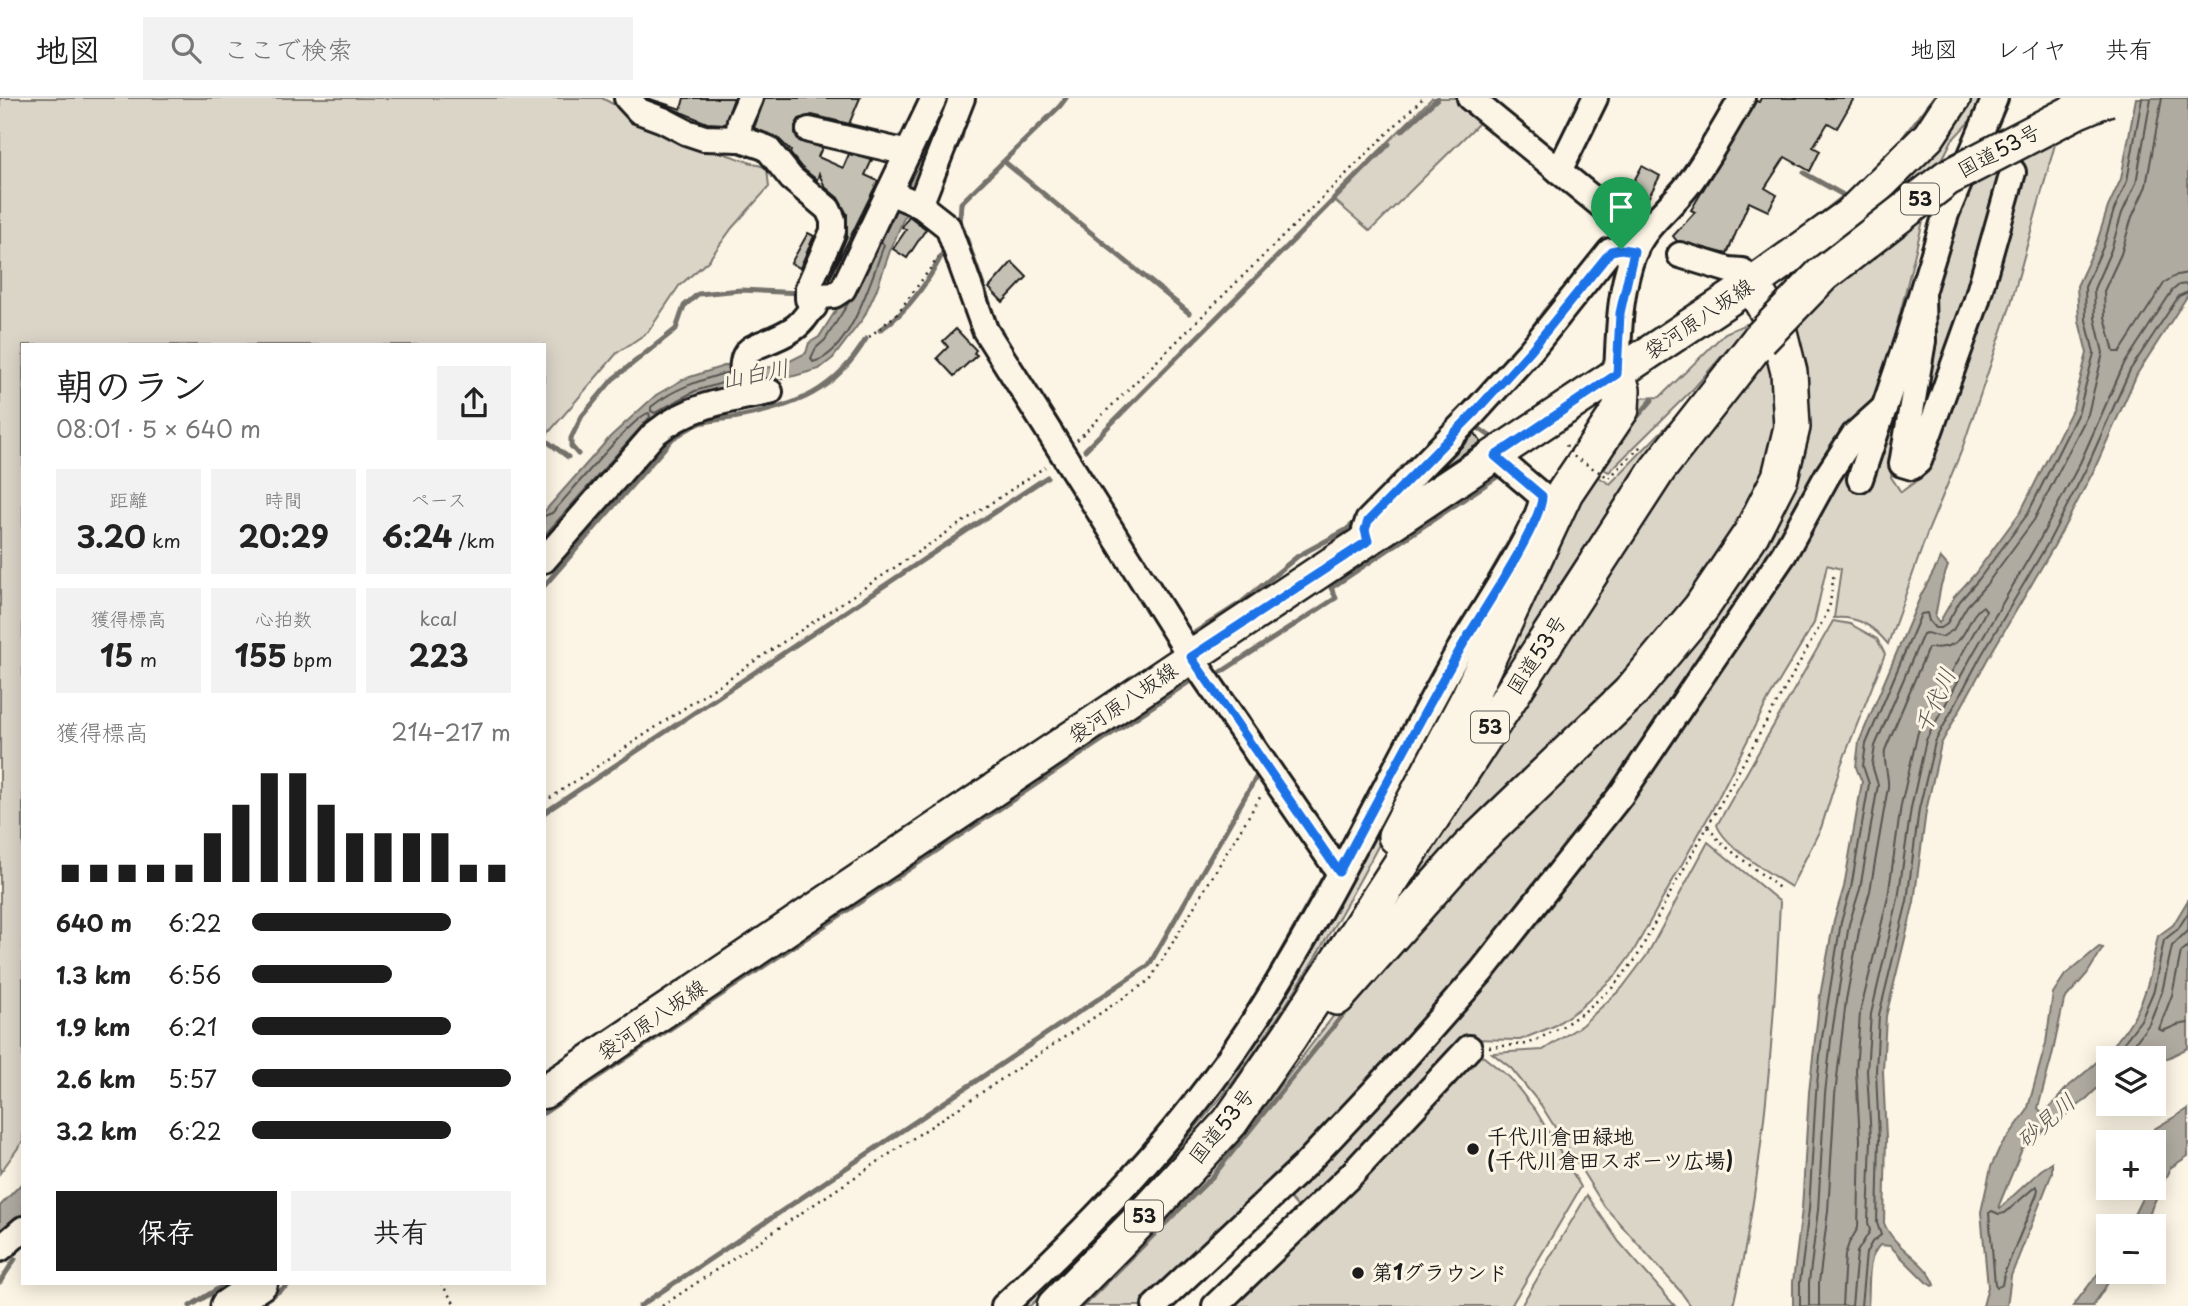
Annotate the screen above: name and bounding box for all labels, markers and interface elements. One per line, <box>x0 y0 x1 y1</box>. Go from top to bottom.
search box <box>143 17 633 80</box>
text: 地図 <box>35 23 101 73</box>
icon: search <box>167 29 205 67</box>
text: ここで検索 <box>223 29 353 68</box>
text: 地図 <box>1910 30 1958 66</box>
text: レイヤ <box>1996 30 2067 66</box>
text: 共有 <box>2105 30 2153 66</box>
street label: 国道53号 <box>1951 114 2045 184</box>
pin <box>1591 177 1651 249</box>
road number: 53 <box>1901 184 1939 214</box>
icon: arrive <box>1602 188 1640 226</box>
street label: 袋河原八坂線 <box>1637 269 1759 366</box>
water label: 山白川 <box>718 349 792 396</box>
text: 朝のラン <box>56 356 208 413</box>
button: share <box>437 366 511 440</box>
text: 08:01 · 5 × 640 m <box>56 411 261 446</box>
text: 距離 <box>109 485 148 513</box>
text: 時間 <box>264 485 303 513</box>
text: ペース <box>411 485 466 513</box>
text: 3.20 <box>76 513 146 558</box>
text: 20:29 <box>238 513 329 558</box>
text: 6:24 <box>382 513 452 558</box>
text: km <box>146 526 181 554</box>
text: /km <box>452 526 495 554</box>
text: 獲得標高 <box>90 604 167 632</box>
text: 心拍数 <box>255 604 312 632</box>
text: kcal <box>420 604 457 632</box>
street label: 国道53号 <box>1497 607 1573 700</box>
text: 15 <box>100 632 134 677</box>
text: 155 <box>235 632 287 677</box>
text: 223 <box>408 632 469 677</box>
text: m <box>134 645 157 673</box>
text: bpm <box>287 645 333 673</box>
street label: 袋河原八坂線 <box>1061 653 1183 750</box>
water label: 千代川 <box>1904 662 1964 739</box>
road number: 53 <box>1471 712 1509 742</box>
text: 獲得標高 <box>56 714 148 749</box>
text: 214–217 m <box>391 714 511 749</box>
text: 640 m <box>56 905 132 940</box>
text: 6:22 <box>168 905 222 940</box>
text: 1.3 km <box>56 957 131 992</box>
text: 6:56 <box>168 957 221 992</box>
street label: 袋河原八坂線 <box>590 970 712 1067</box>
text: 1.9 km <box>56 1009 130 1044</box>
text: 6:21 <box>168 1009 217 1044</box>
map controls <box>2096 1046 2166 1284</box>
button: layers <box>2096 1046 2166 1116</box>
text: 2.6 km <box>56 1061 136 1096</box>
text: 5:57 <box>168 1061 217 1096</box>
street label: 国道53号 <box>1180 1080 1261 1170</box>
water label: 砂見川 <box>2007 1084 2083 1156</box>
text: 3.2 km <box>56 1113 137 1148</box>
text: 6:22 <box>168 1113 222 1148</box>
place label: 千代川倉田緑地 (千代川倉田スポーツ広場) <box>1487 1119 1734 1175</box>
button: + <box>2096 1130 2166 1200</box>
marker: 千代川倉田緑地 (千代川倉田スポーツ広場) <box>1465 1141 1481 1157</box>
button: 保存 <box>56 1191 277 1271</box>
button: 共有 <box>291 1191 511 1271</box>
road number: 53 <box>1125 1200 1163 1232</box>
button: − <box>2096 1214 2166 1284</box>
place label: 第1グラウンド <box>1372 1255 1508 1287</box>
marker: 第1グラウンド <box>1350 1265 1366 1281</box>

